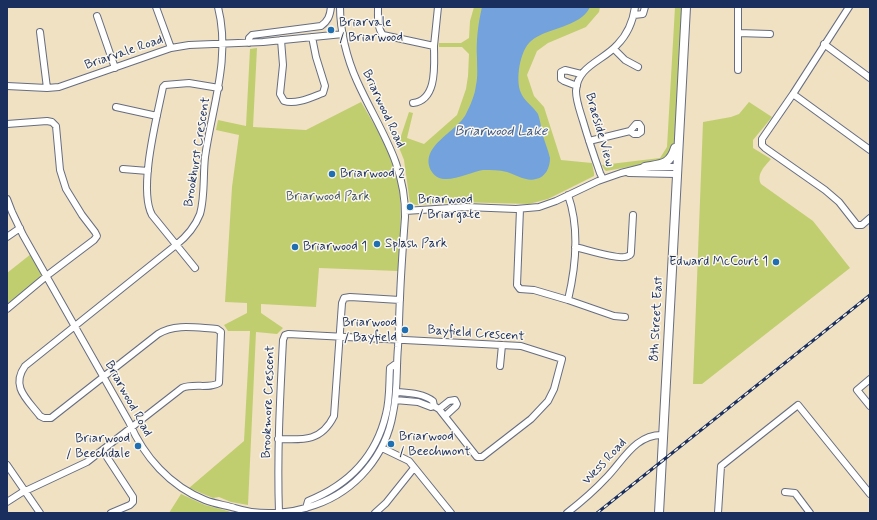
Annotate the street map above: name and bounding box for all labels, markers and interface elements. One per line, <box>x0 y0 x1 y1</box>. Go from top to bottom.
place label: Briarvale / Briarwood <box>339 15 403 46</box>
marker: Briarvale / Briarwood <box>326 25 336 35</box>
street label: Briarvale Road <box>83 32 165 74</box>
street label: Briarwood Road <box>358 68 408 150</box>
street label: Braeside View <box>581 91 617 169</box>
street label: Brookhurst Crescent <box>182 96 214 208</box>
water label: Briarwood Lake <box>455 124 547 140</box>
place label: Briarwood 2 <box>340 166 405 182</box>
marker: Briarwood 2 <box>327 169 337 179</box>
park label: Briarwood Park <box>286 189 370 205</box>
place label: Briarwood / Briargate <box>418 192 480 223</box>
marker: Briarwood / Briargate <box>405 202 415 212</box>
place label: Splash Park <box>385 236 447 252</box>
place label: Briarwood 1 <box>303 239 367 255</box>
marker: Splash Park <box>372 239 382 249</box>
marker: Briarwood 1 <box>290 242 300 252</box>
place label: Edward McCourt 1 <box>669 254 768 270</box>
marker: Edward McCourt 1 <box>771 257 781 267</box>
street label: 8th Street East <box>647 276 667 362</box>
place label: Briarwood / Bayfield <box>342 315 397 346</box>
street label: Bayfield Crescent <box>427 323 525 345</box>
marker: Briarwood / Bayfield <box>400 325 410 335</box>
street label: Brookmore Crescent <box>259 345 279 459</box>
street label: Briarwood Road <box>101 358 155 440</box>
place label: Briarwood / Beechmont <box>399 429 471 460</box>
place label: Briarwood / Beechdale <box>66 431 130 462</box>
street label: Wess Road <box>579 435 631 489</box>
marker: Briarwood / Beechmont <box>386 439 396 449</box>
marker: Briarwood / Beechdale <box>133 441 143 451</box>

